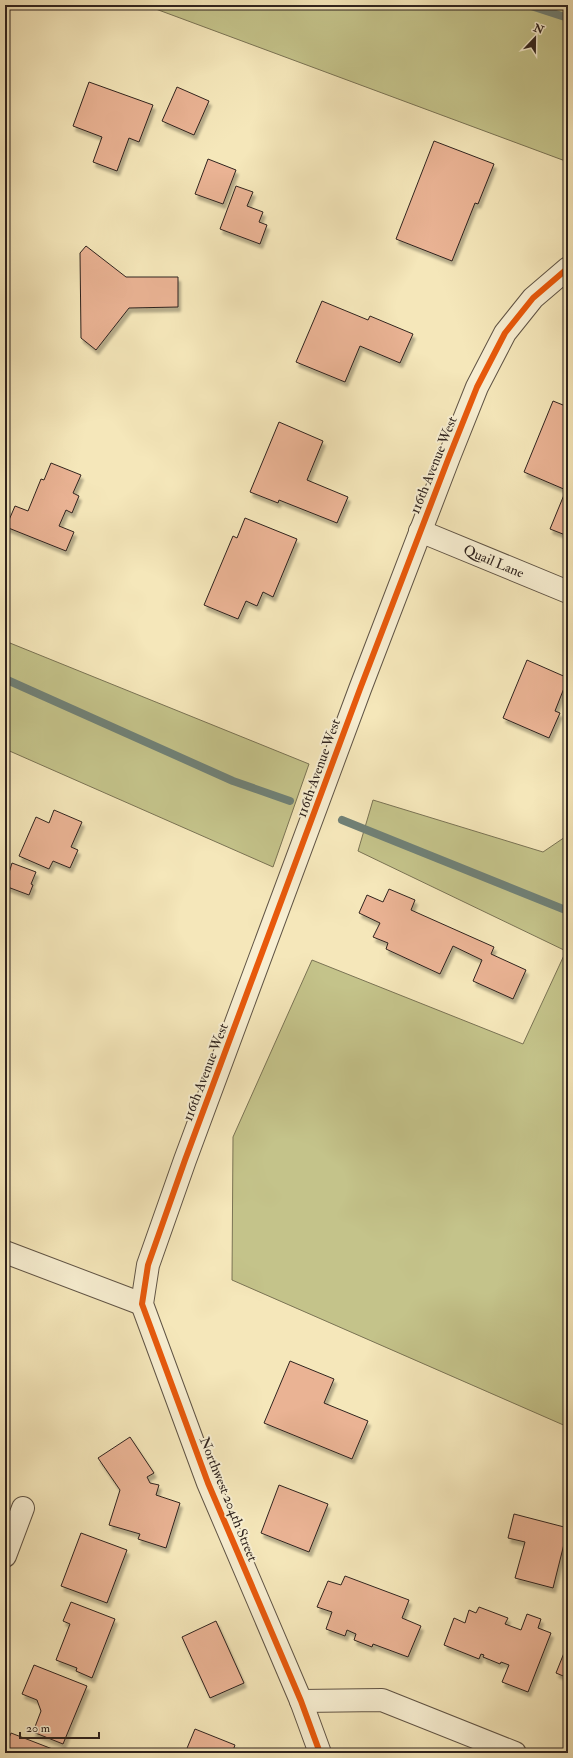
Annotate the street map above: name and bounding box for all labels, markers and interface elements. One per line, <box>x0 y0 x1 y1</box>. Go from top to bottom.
north arrow <box>515 18 555 58</box>
text: N <box>531 21 547 37</box>
street label: 116th Avenue West <box>406 414 461 516</box>
street label: Quail Lane <box>461 541 527 582</box>
street label: 116th Avenue West <box>293 716 344 820</box>
street label: 116th Avenue West <box>179 1020 232 1124</box>
street label: Northwest 204th Street <box>196 1434 261 1564</box>
scale bar <box>20 1714 99 1740</box>
text: 20 m <box>26 1721 51 1736</box>

